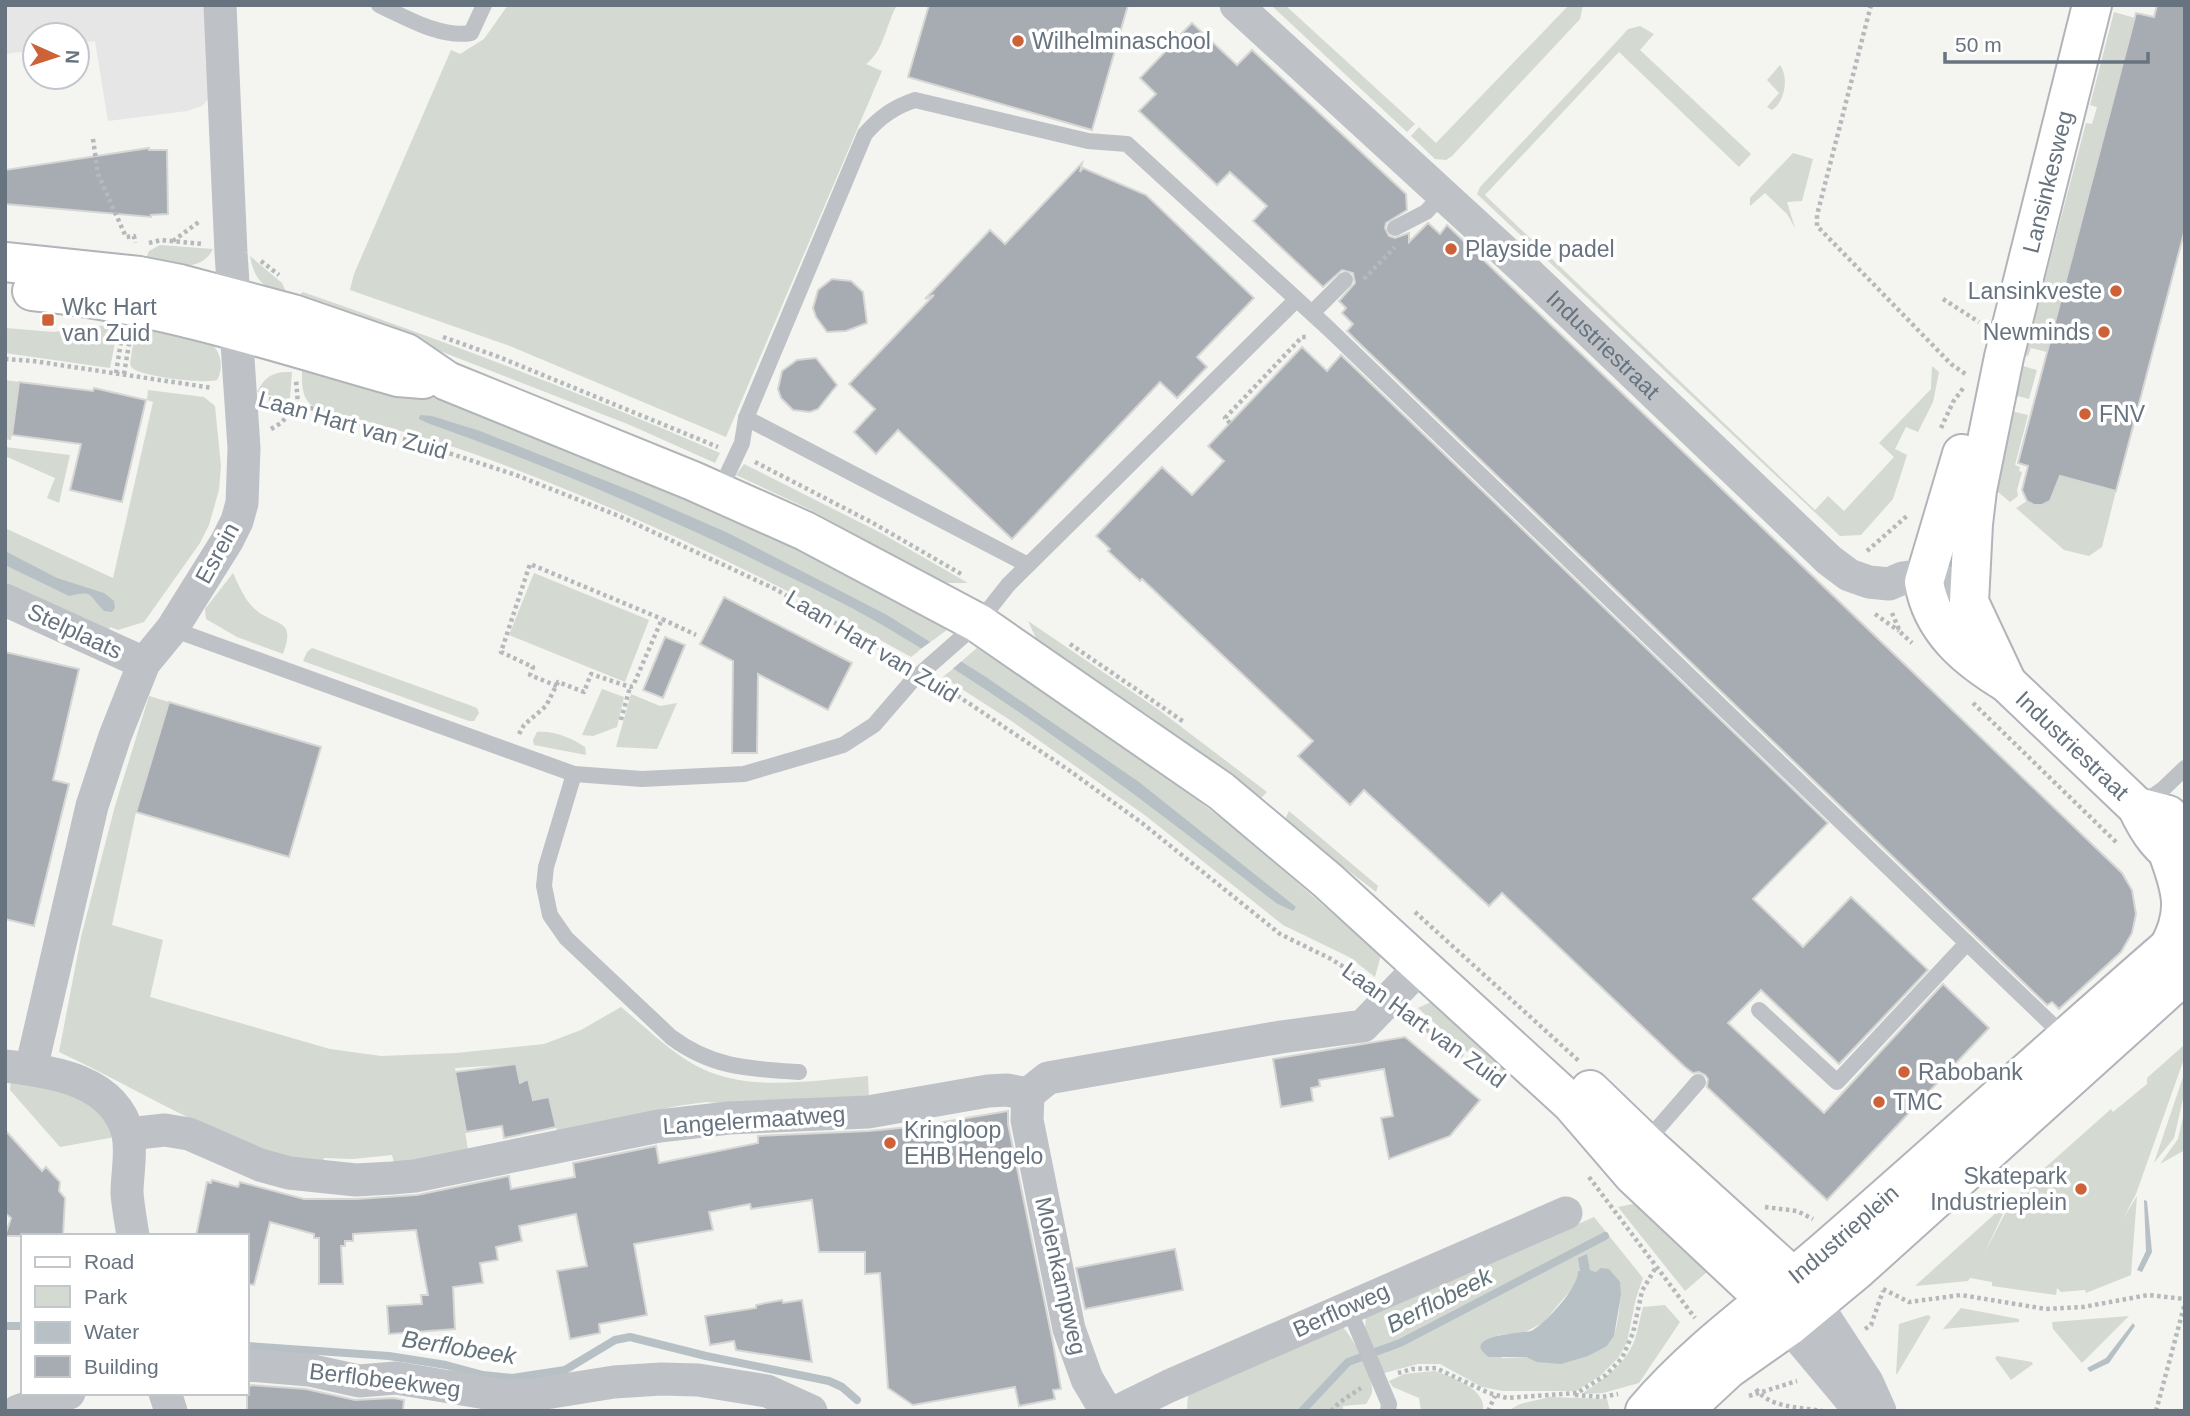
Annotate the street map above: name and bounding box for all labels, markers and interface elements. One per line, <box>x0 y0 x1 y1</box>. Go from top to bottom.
north arrow <box>21 21 91 91</box>
scale bar <box>1945 21 2148 65</box>
place label: Wilhelminaschool <box>1032 28 1211 54</box>
marker: Wilhelminaschool <box>1010 33 1026 49</box>
text: 50 m <box>1955 33 2002 56</box>
text: N <box>62 49 83 64</box>
street label: Lansinkesweg <box>2017 108 2078 256</box>
place label: Playside padel <box>1465 236 1615 262</box>
marker: Playside padel <box>1443 241 1459 257</box>
place label: Lansinkveste <box>1968 278 2102 304</box>
marker: Lansinkveste <box>2108 283 2124 299</box>
street label: Industriestraat <box>1541 285 1665 405</box>
place label: Wkc Hart van Zuid <box>62 294 157 346</box>
marker: Wkc Hart van Zuid <box>40 312 56 328</box>
place label: Newminds <box>1983 319 2090 345</box>
marker: Newminds <box>2096 324 2112 340</box>
street label: Laan Hart van Zuid <box>255 386 451 464</box>
place label: FNV <box>2099 401 2146 427</box>
marker: FNV <box>2077 406 2093 422</box>
street label: Esrein <box>190 518 244 588</box>
street label: Laan Hart van Zuid <box>781 584 963 708</box>
street label: Stelplaats <box>24 598 126 664</box>
street label: Industriestraat <box>2011 686 2134 805</box>
street label: Laan Hart van Zuid <box>1337 957 1511 1093</box>
place label: Rabobank <box>1918 1059 2023 1085</box>
marker: Rabobank <box>1896 1064 1912 1080</box>
place label: TMC <box>1893 1089 1943 1115</box>
marker: TMC <box>1871 1094 1887 1110</box>
street label: Langelermaatweg <box>662 1101 846 1139</box>
place label: Kringloop EHB Hengelo <box>904 1117 1043 1169</box>
marker: Kringloop EHB Hengelo <box>882 1135 898 1151</box>
place label: Skatepark Industrieplein <box>1930 1163 2067 1215</box>
street label: Industrieplein <box>1783 1180 1904 1289</box>
marker: Skatepark Industrieplein <box>2073 1181 2089 1197</box>
street label: Molenkampweg <box>1030 1195 1092 1357</box>
legend <box>21 1234 248 1395</box>
text: Road <box>84 1250 134 1273</box>
water label: Berflobeek <box>1382 1261 1498 1338</box>
street label: Berfloweg <box>1289 1277 1393 1343</box>
text: Park <box>84 1285 128 1308</box>
text: Water <box>84 1320 139 1343</box>
water label: Berflobeek <box>400 1325 520 1370</box>
text: Building <box>84 1355 159 1378</box>
street label: Berflobeekweg <box>308 1358 462 1402</box>

